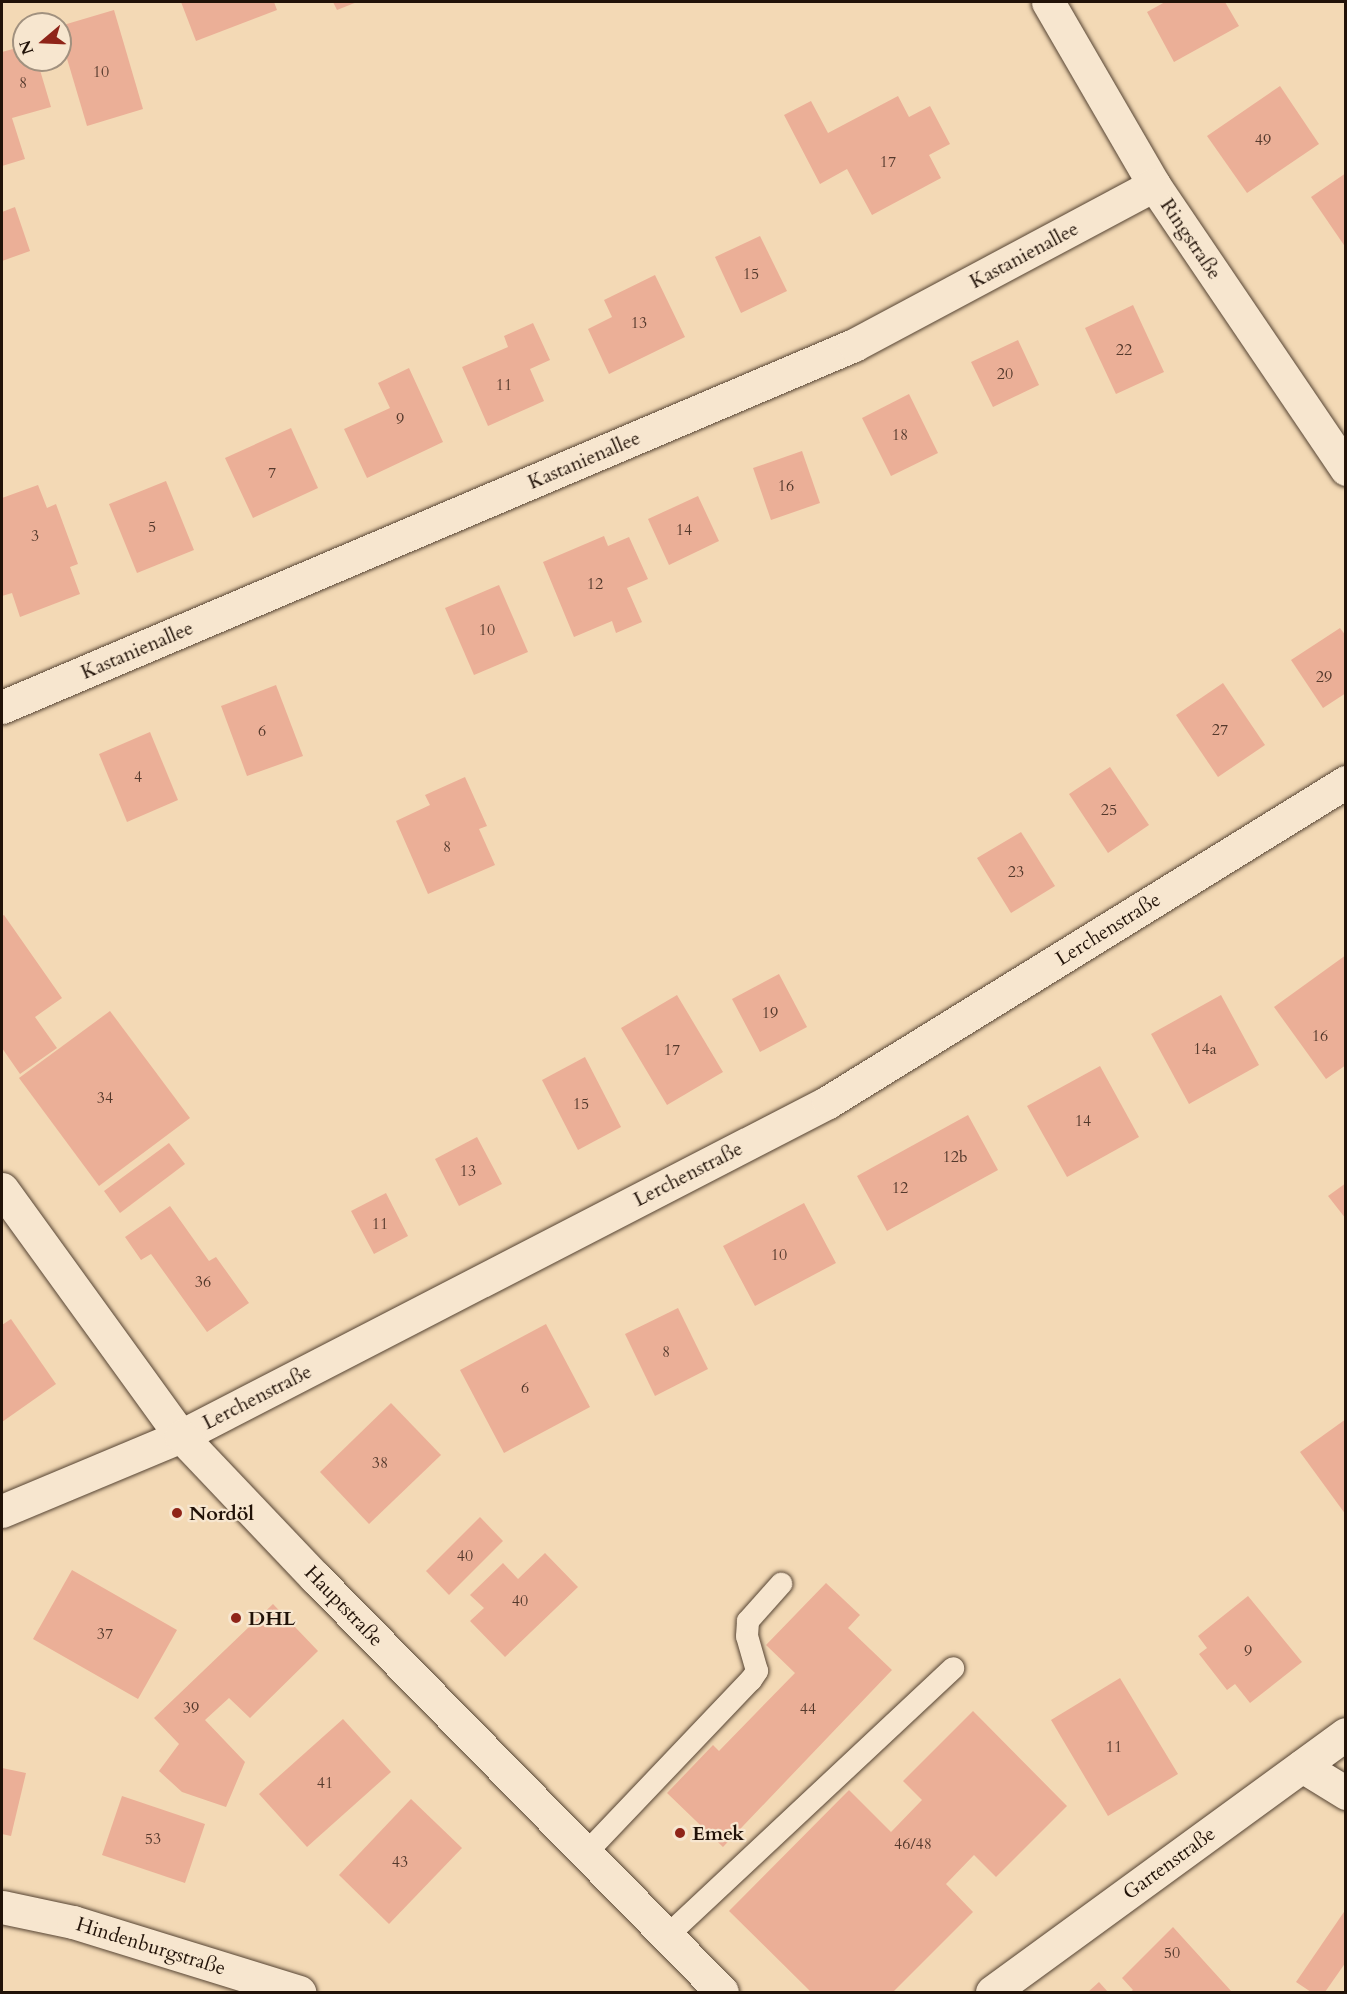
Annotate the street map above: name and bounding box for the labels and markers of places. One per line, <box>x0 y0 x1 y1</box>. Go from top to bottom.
place label: Nordöl <box>189 1501 254 1525</box>
marker: Nordöl <box>170 1506 184 1520</box>
place label: DHL <box>248 1606 295 1630</box>
marker: DHL <box>229 1611 243 1625</box>
place label: Emek <box>692 1821 744 1845</box>
marker: Emek <box>673 1826 687 1840</box>

